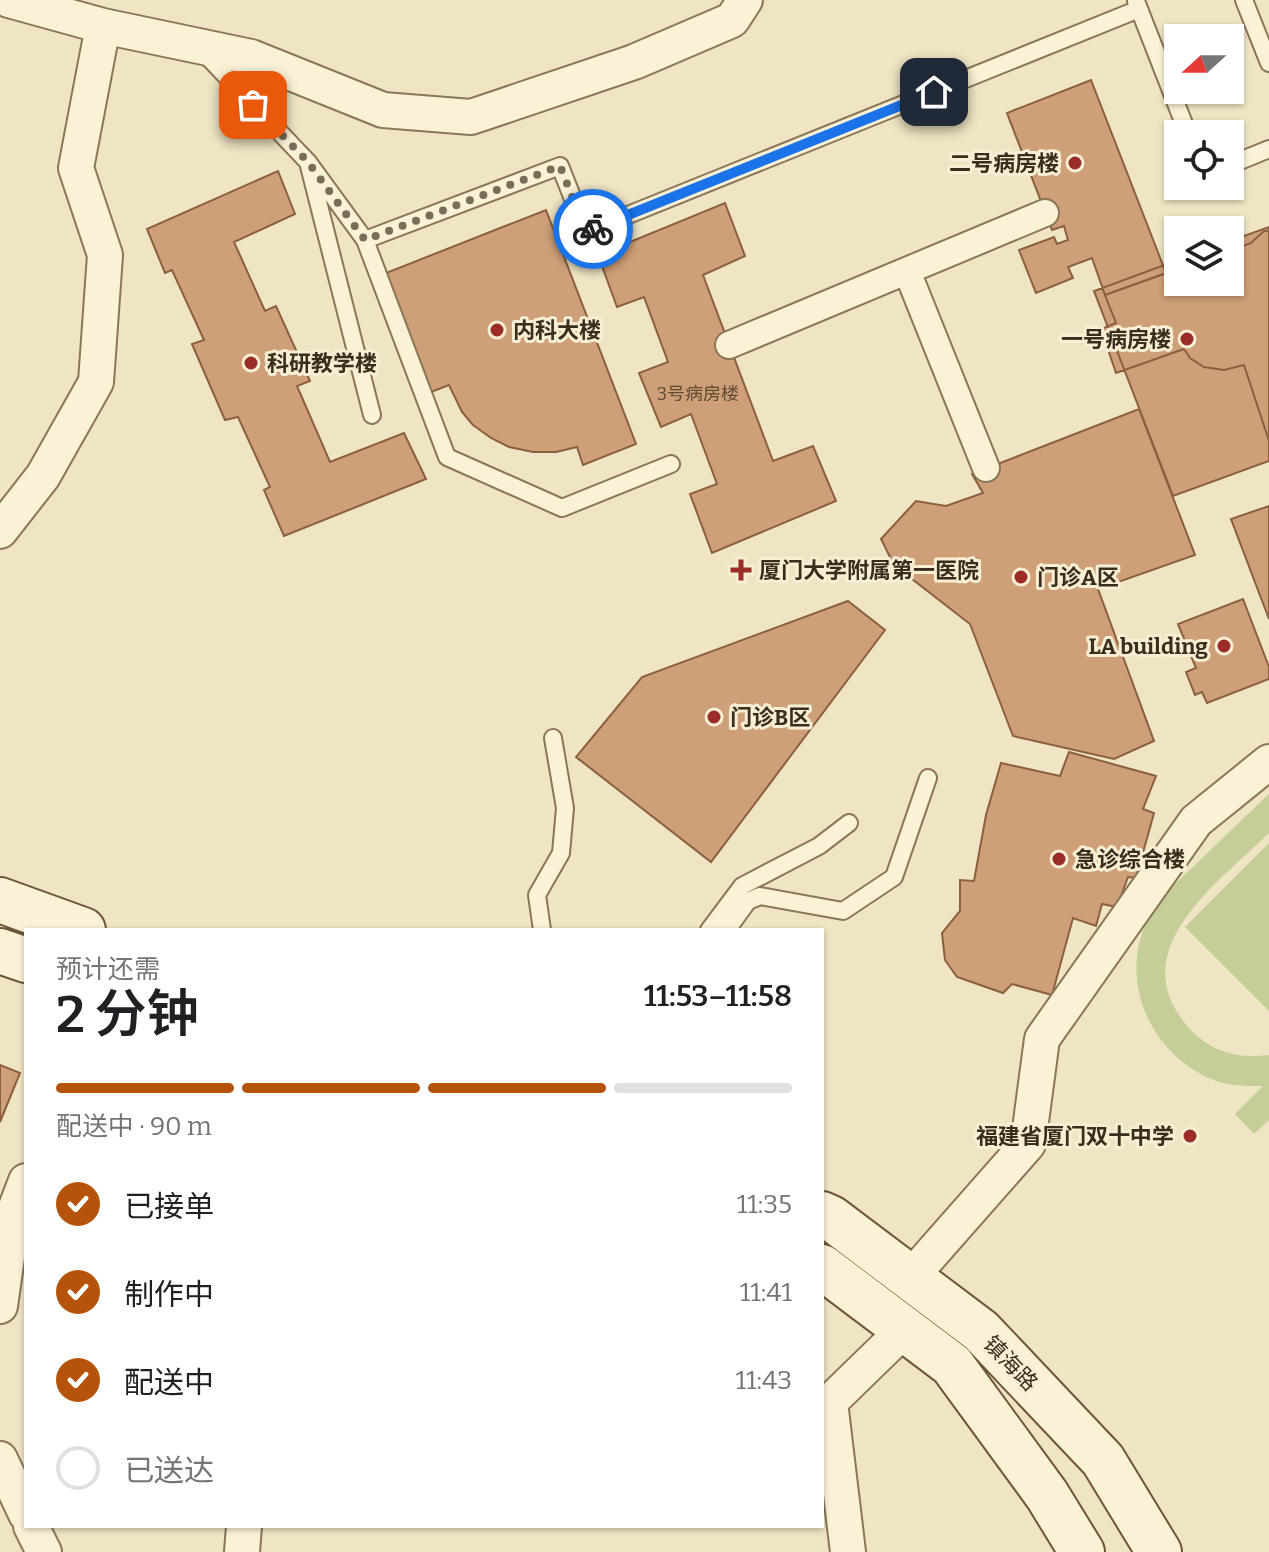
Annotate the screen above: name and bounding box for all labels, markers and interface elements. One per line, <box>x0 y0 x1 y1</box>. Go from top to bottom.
north arrow <box>1164 24 1244 104</box>
map controls <box>1164 24 1244 296</box>
pin <box>900 58 968 126</box>
icon: home <box>912 70 956 114</box>
pin <box>219 71 287 139</box>
icon: bag <box>231 83 275 127</box>
button: locate <box>1164 120 1244 200</box>
place label: 二号病房楼 <box>949 150 1059 177</box>
marker: 二号病房楼 <box>1066 154 1084 172</box>
courier <box>553 189 633 269</box>
icon: bike <box>571 207 615 251</box>
button: layers <box>1164 216 1244 296</box>
place label: 内科大楼 <box>513 317 601 344</box>
marker: 内科大楼 <box>488 321 506 339</box>
place label: 一号病房楼 <box>1061 326 1171 353</box>
marker: 一号病房楼 <box>1178 330 1196 348</box>
place label: 科研教学楼 <box>267 350 377 377</box>
marker: 科研教学楼 <box>242 354 260 372</box>
house number: 3号病房楼 <box>657 383 739 405</box>
place label: 厦门大学附属第一医院 <box>759 557 979 584</box>
marker: 厦门大学附属第一医院 <box>730 559 752 581</box>
place label: 门诊A区 <box>1037 564 1119 591</box>
marker: 门诊A区 <box>1012 568 1030 586</box>
place label: LA building <box>1088 633 1208 660</box>
marker: LA building <box>1215 637 1233 655</box>
place label: 门诊B区 <box>730 704 810 731</box>
marker: 门诊B区 <box>705 708 723 726</box>
place label: 急诊综合楼 <box>1075 846 1185 873</box>
marker: 急诊综合楼 <box>1050 850 1068 868</box>
text: 预计还需 <box>56 954 160 985</box>
text: 11:53–11:58 <box>644 978 792 1014</box>
text: 2 分钟 <box>56 983 199 1046</box>
text: 配送中 · 90 m <box>56 1111 212 1142</box>
place label: 福建省厦门双十中学 <box>976 1123 1174 1150</box>
marker: 福建省厦门双十中学 <box>1181 1127 1199 1145</box>
icon: check <box>56 1182 100 1226</box>
text: 已接单 <box>124 1189 214 1225</box>
text: 11:35 <box>737 1189 792 1220</box>
icon: check <box>56 1270 100 1314</box>
text: 制作中 <box>124 1277 214 1313</box>
text: 11:41 <box>740 1277 792 1308</box>
street label: 镇海路 <box>978 1330 1043 1396</box>
icon: check <box>56 1358 100 1402</box>
text: 配送中 <box>124 1365 214 1401</box>
text: 11:43 <box>735 1365 792 1396</box>
text: 已送达 <box>124 1453 214 1489</box>

